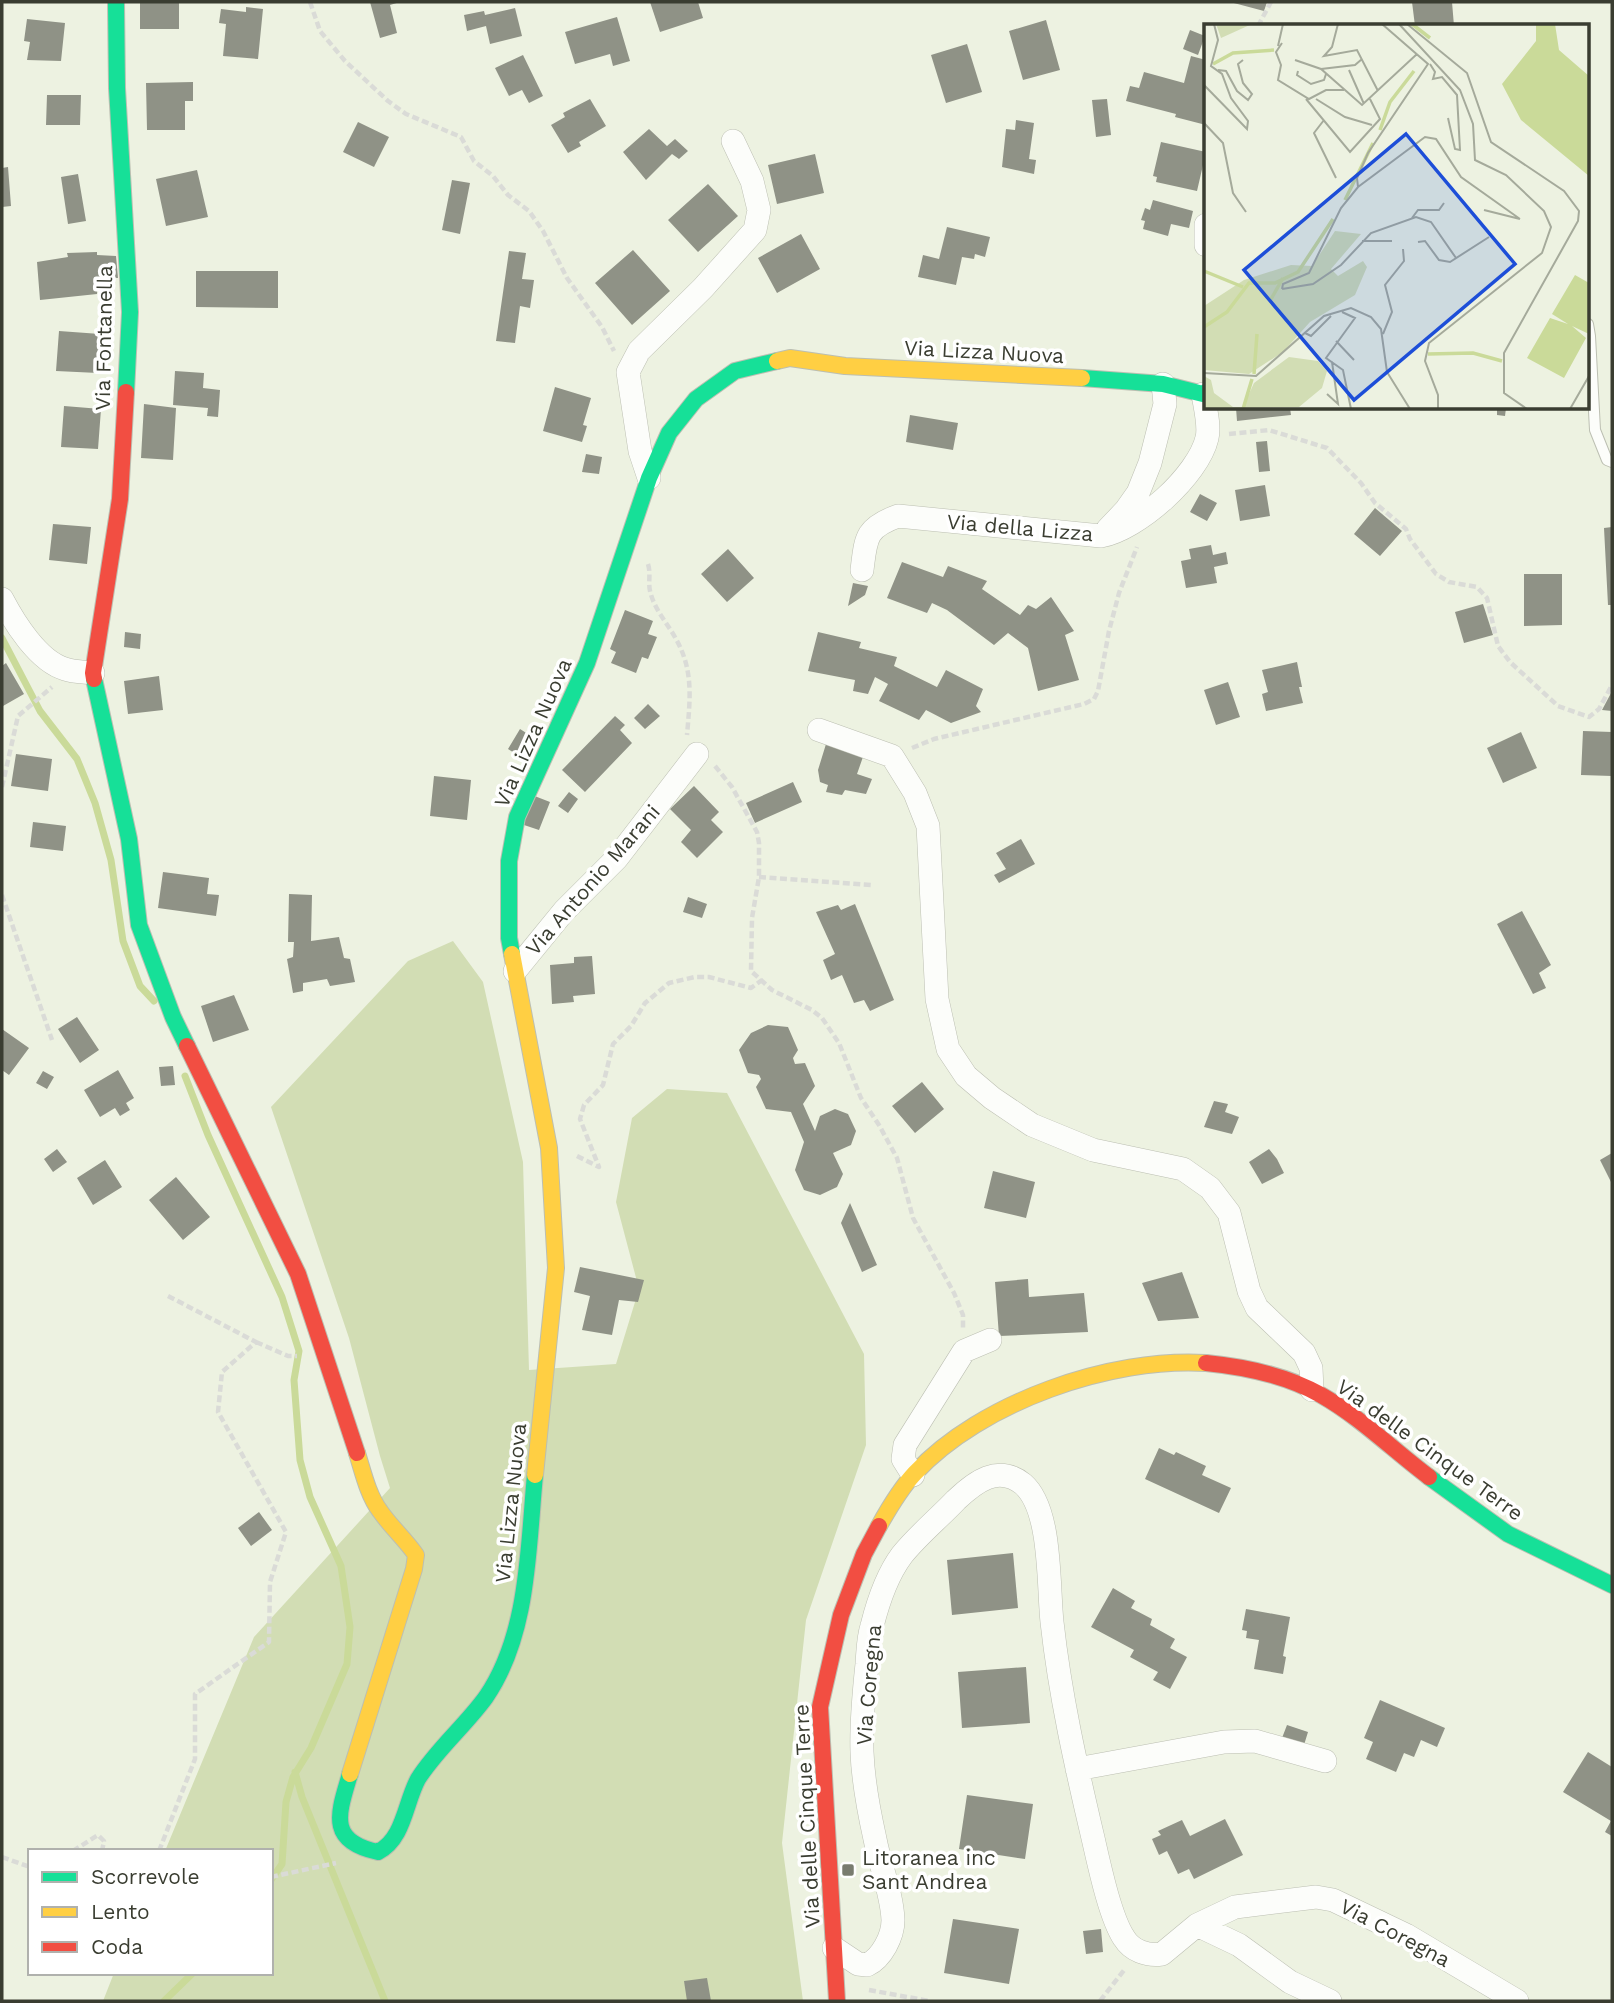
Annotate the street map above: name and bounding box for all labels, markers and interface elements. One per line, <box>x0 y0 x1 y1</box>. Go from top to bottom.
inset map <box>1204 24 1590 410</box>
street label: Via Fontanella <box>90 265 117 411</box>
street label: Via Lizza Nuova <box>903 335 1065 368</box>
street label: Via della Lizza <box>946 509 1094 546</box>
street label: Via Lizza Nuova <box>489 654 577 811</box>
street label: Via Antonio Marani <box>520 799 665 960</box>
street label: Via delle Cinque Terre <box>1332 1374 1528 1526</box>
street label: Via Lizza Nuova <box>490 1422 531 1584</box>
street label: Via Coregna <box>851 1623 886 1746</box>
street label: Via delle Cinque Terre <box>788 1703 825 1929</box>
place label: Litoranea inc Sant Andrea <box>862 1845 996 1894</box>
legend <box>28 1849 273 1975</box>
marker: Litoranea inc Sant Andrea <box>840 1862 856 1878</box>
text: Scorrevole <box>91 1864 200 1889</box>
street label: Via Coregna <box>1336 1893 1455 1972</box>
text: Lento <box>91 1899 150 1924</box>
text: Coda <box>91 1934 143 1959</box>

